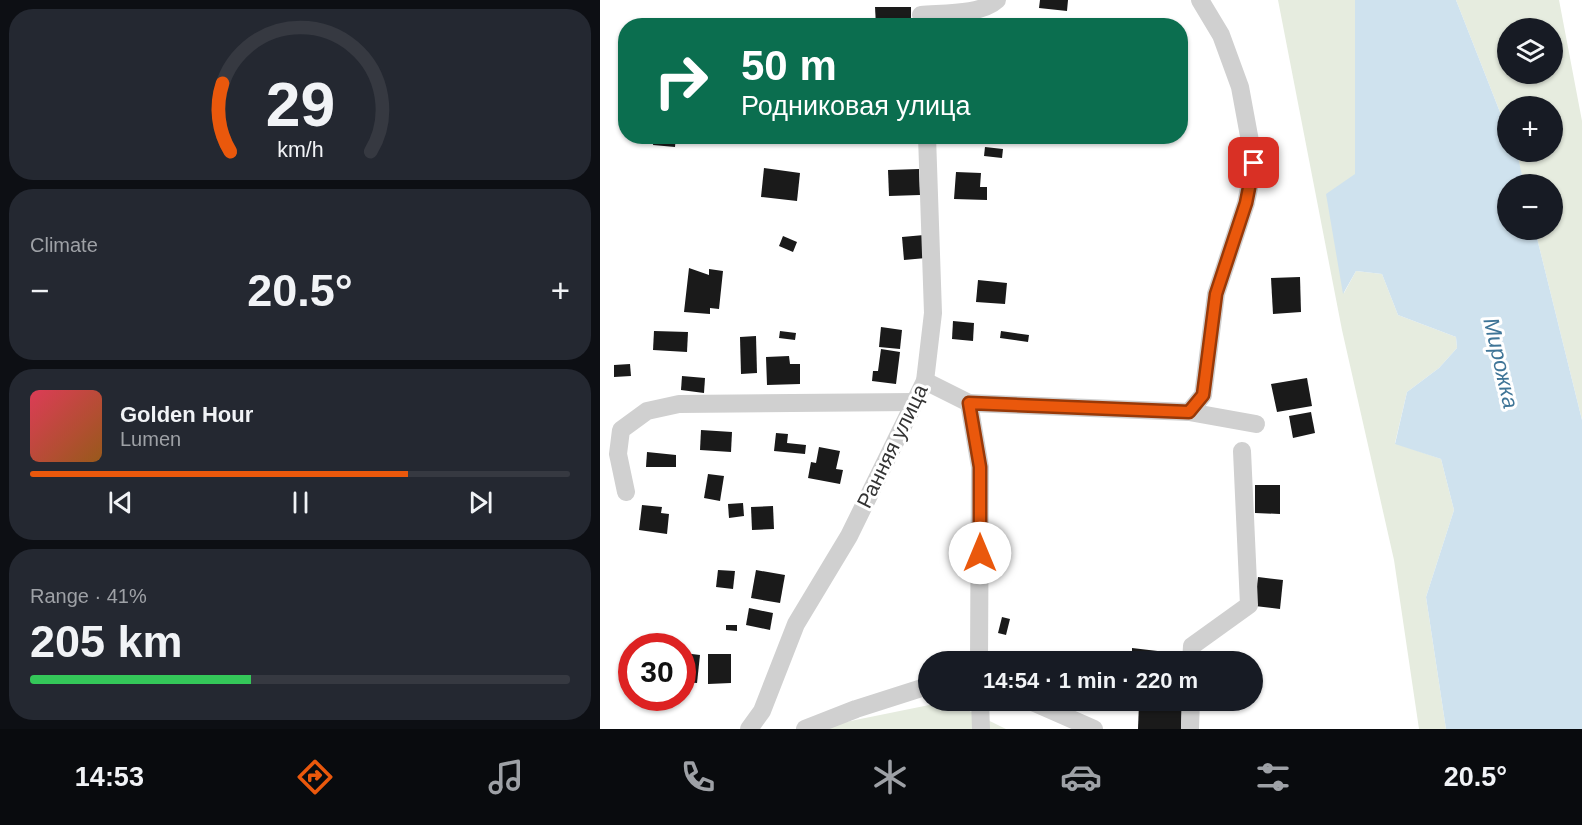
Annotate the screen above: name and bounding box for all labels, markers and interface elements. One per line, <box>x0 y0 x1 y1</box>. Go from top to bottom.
map controls <box>1497 18 1563 240</box>
button: layers <box>1497 18 1563 84</box>
icon: right <box>642 42 720 120</box>
text: 50 m <box>741 42 837 89</box>
text: 29 <box>265 70 335 139</box>
text: Родниковая улица <box>741 91 971 121</box>
button: + <box>1497 96 1563 162</box>
pin <box>1228 137 1279 188</box>
text: km/h <box>277 138 323 162</box>
icon: arrive <box>1237 146 1270 179</box>
button: − <box>1497 174 1563 240</box>
text: Climate <box>30 234 98 256</box>
text: 20.5° <box>247 265 353 316</box>
text: − <box>30 272 49 309</box>
text: + <box>551 272 570 309</box>
water label: Мирожка <box>1478 315 1524 411</box>
street label: Ранняя улица <box>852 380 932 511</box>
text: Golden Hour <box>120 402 253 427</box>
text: Lumen <box>120 428 181 450</box>
icon: previous <box>104 486 137 519</box>
icon: pause <box>284 486 317 519</box>
icon: next <box>464 486 497 519</box>
position arrow <box>948 521 1012 585</box>
text: Range · 41% <box>30 585 147 607</box>
text: 205 km <box>30 616 183 667</box>
speed limit sign: 30 <box>618 633 696 711</box>
text: 14:54 · 1 min · 220 m <box>983 668 1198 693</box>
icon: directions <box>294 756 336 798</box>
icon: music <box>485 756 527 798</box>
icon: phone <box>677 756 719 798</box>
icon: climate <box>869 756 911 798</box>
icon: car <box>1060 756 1102 798</box>
icon: filters <box>1252 756 1294 798</box>
text: 14:53 <box>75 762 144 792</box>
text: 20.5° <box>1444 762 1507 792</box>

